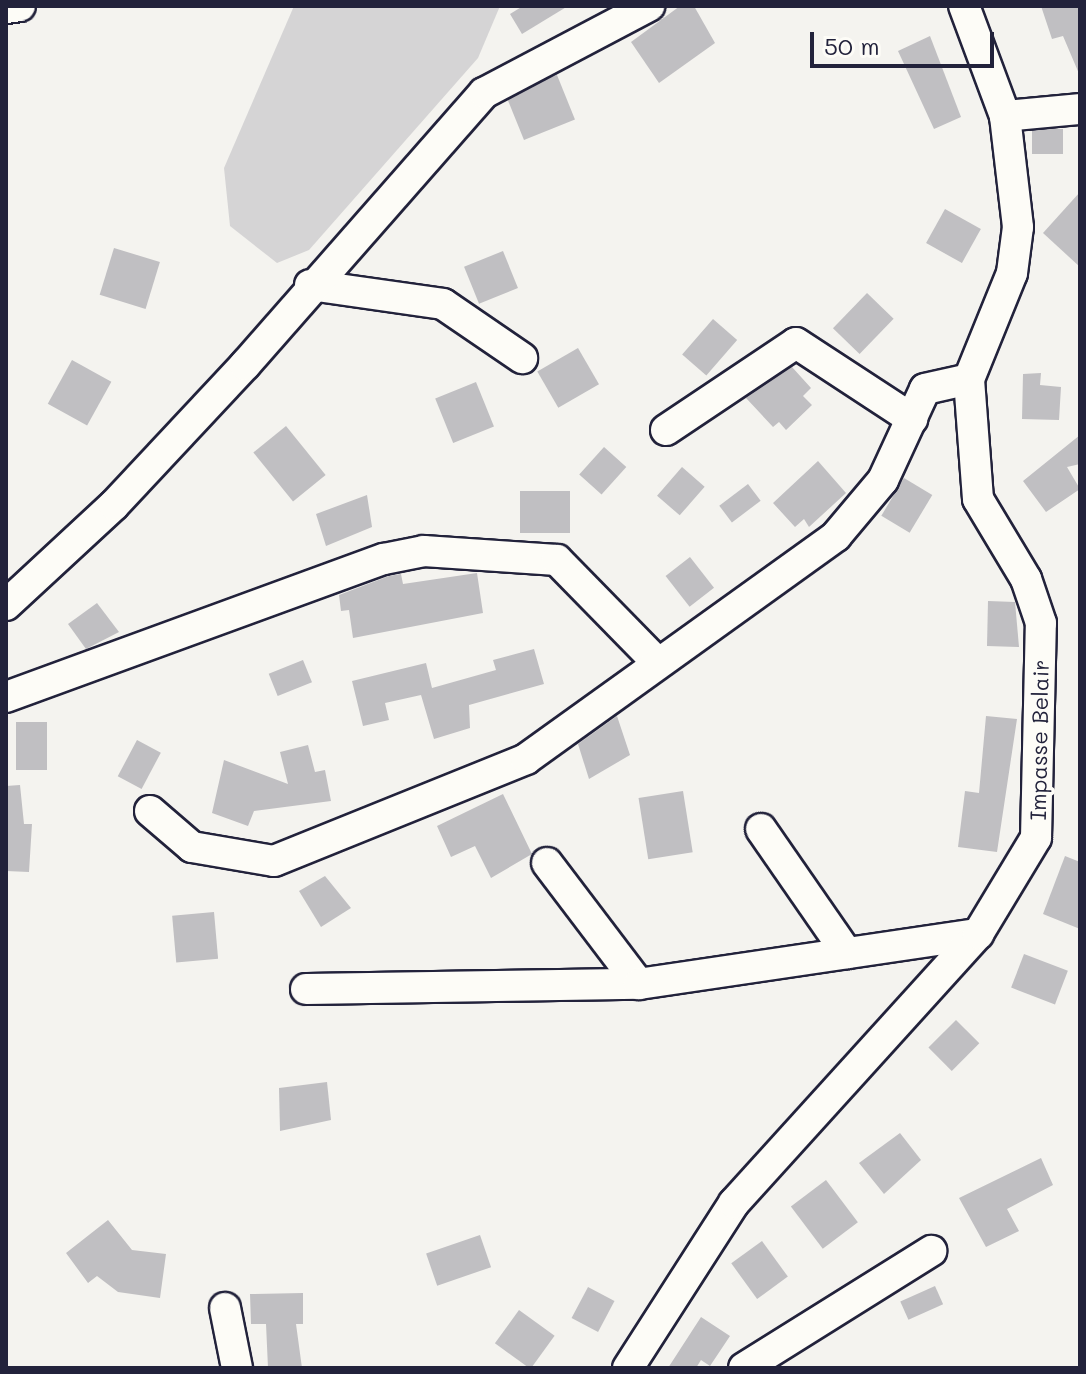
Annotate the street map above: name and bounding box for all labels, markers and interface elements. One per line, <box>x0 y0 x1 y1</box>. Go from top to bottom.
scale bar <box>814 16 998 66</box>
text: 50 m <box>824 30 880 61</box>
street label: Impasse Belair <box>1024 659 1054 821</box>

